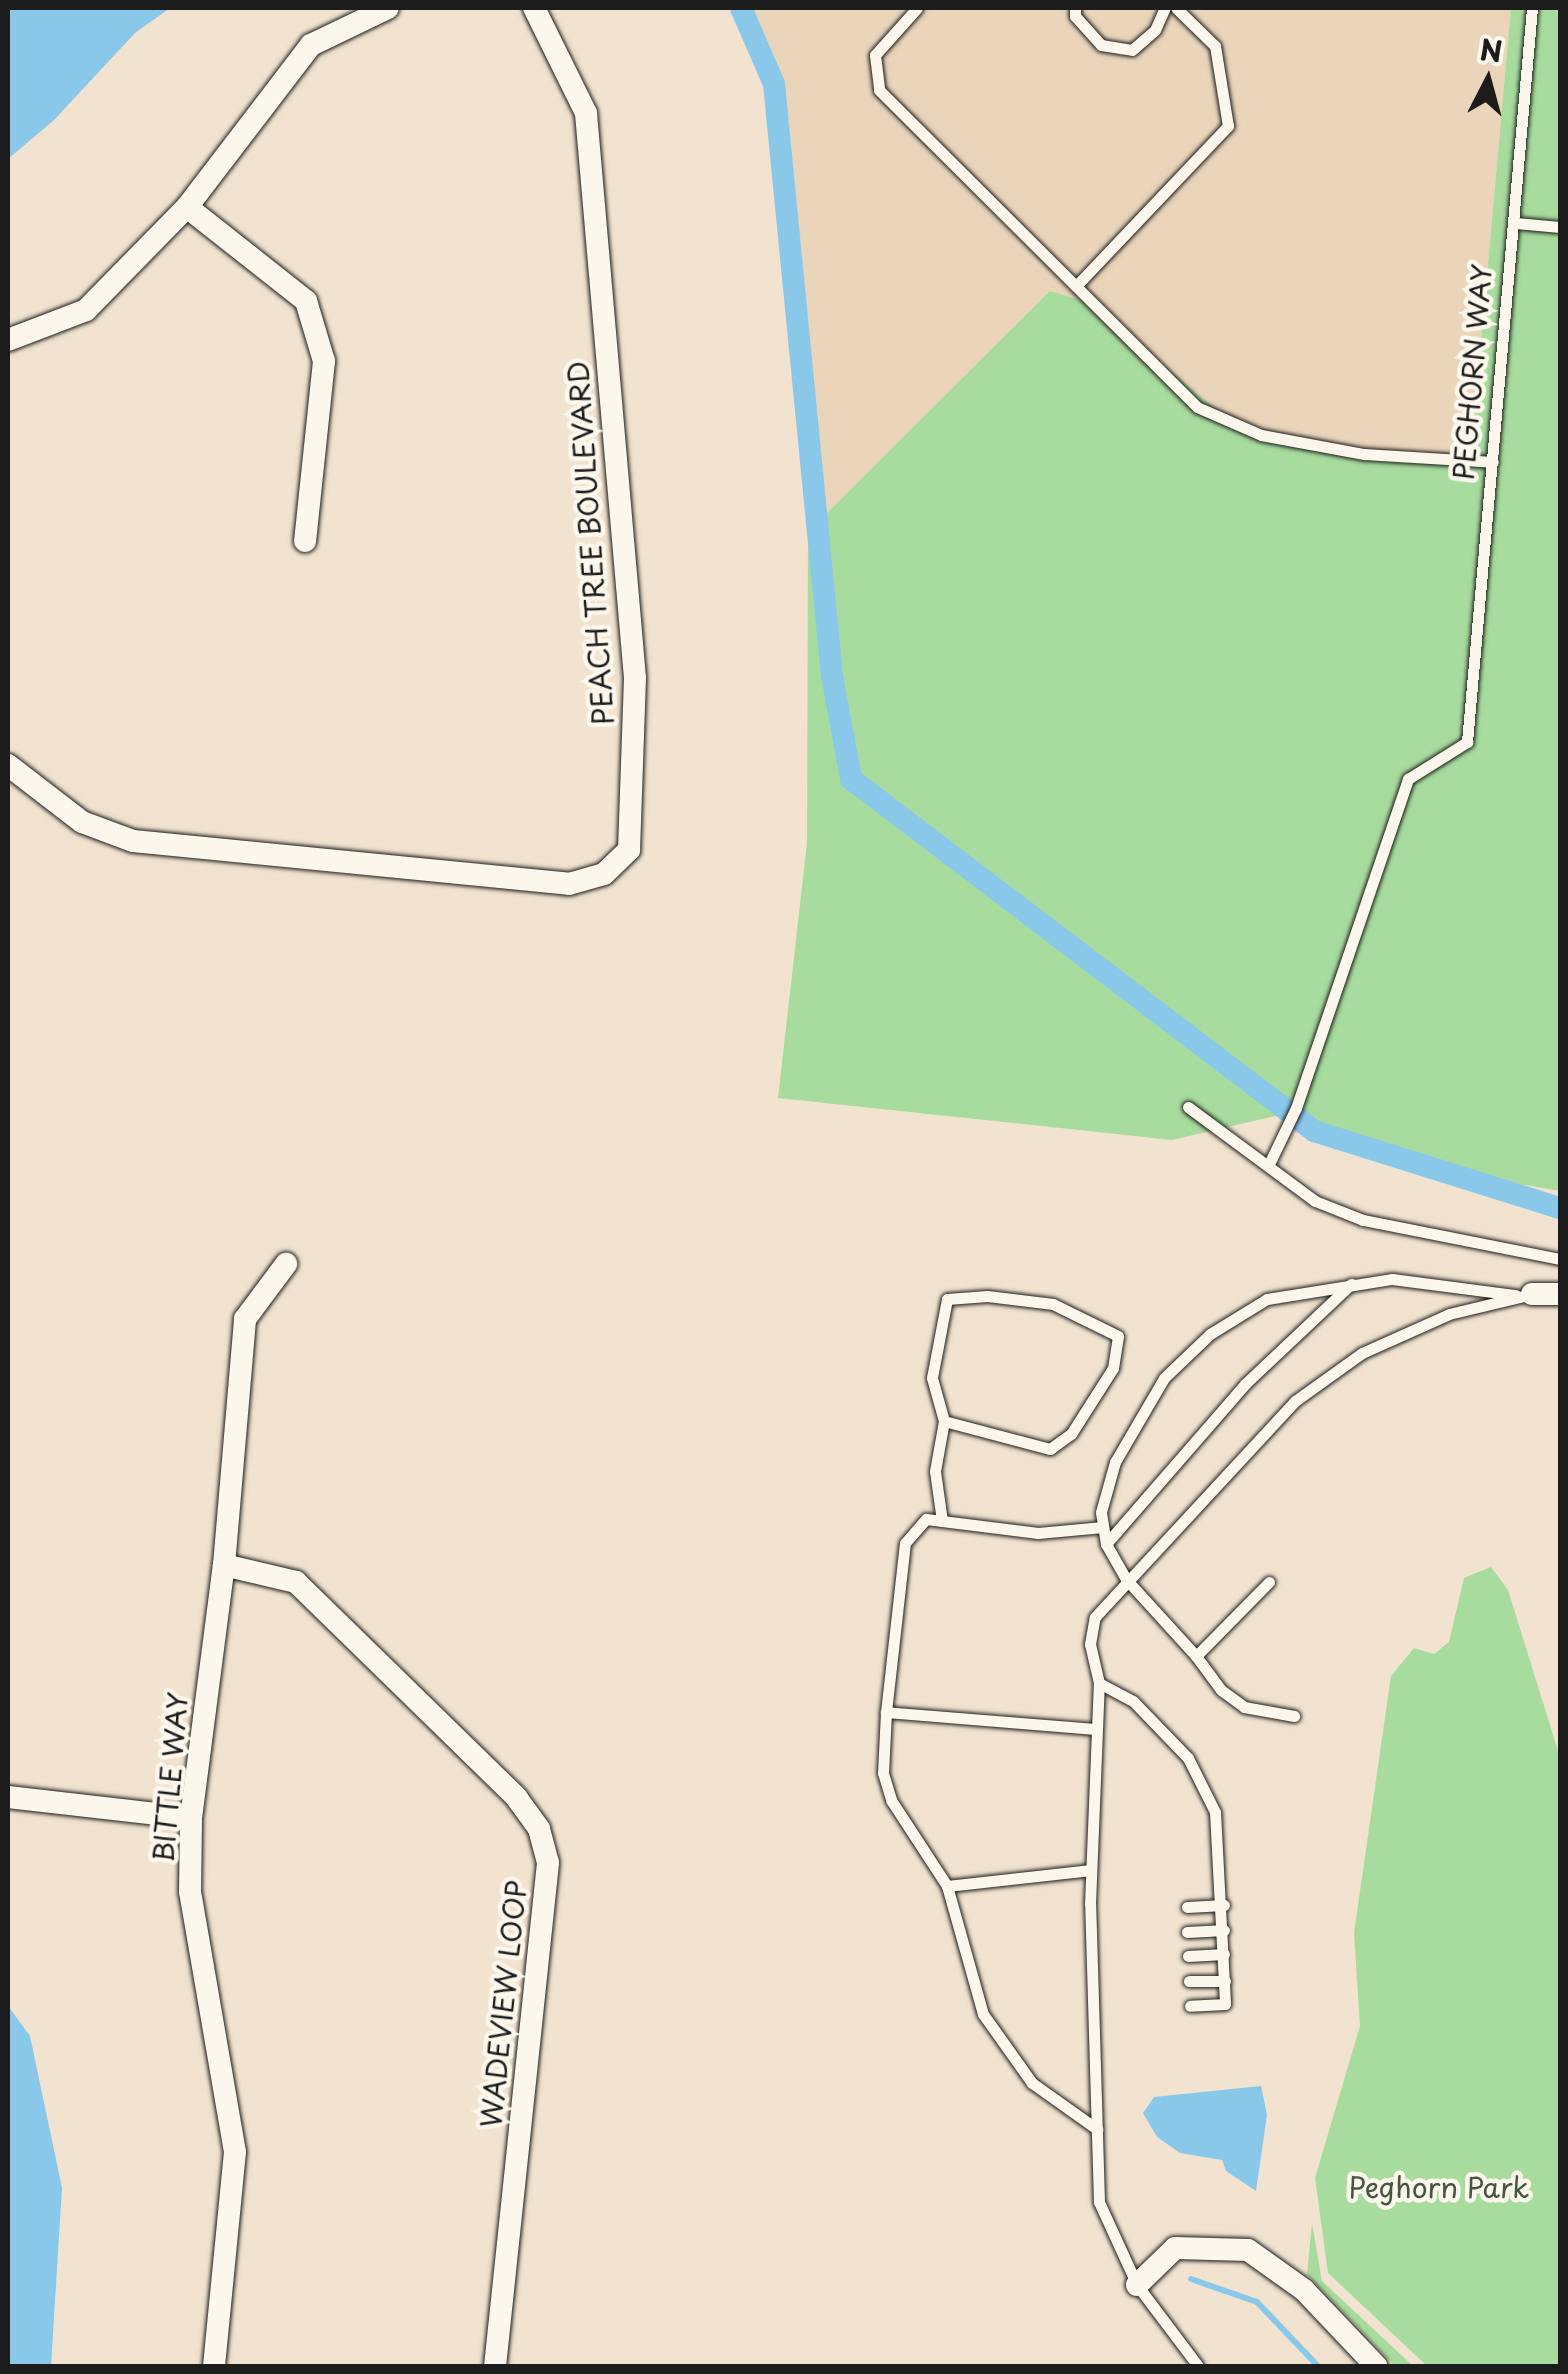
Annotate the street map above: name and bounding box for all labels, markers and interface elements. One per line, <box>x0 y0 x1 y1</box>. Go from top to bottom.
text: N <box>1478 27 1504 72</box>
north arrow <box>1438 30 1538 130</box>
street label: PEGHORN WAY <box>1446 263 1498 481</box>
street label: PEACH TREE BOULEVARD <box>560 359 620 727</box>
street label: BITTLE WAY <box>146 1689 194 1865</box>
street label: WADEVIEW LOOP <box>473 1879 533 2129</box>
park label: Peghorn Park <box>1349 2170 1529 2204</box>

